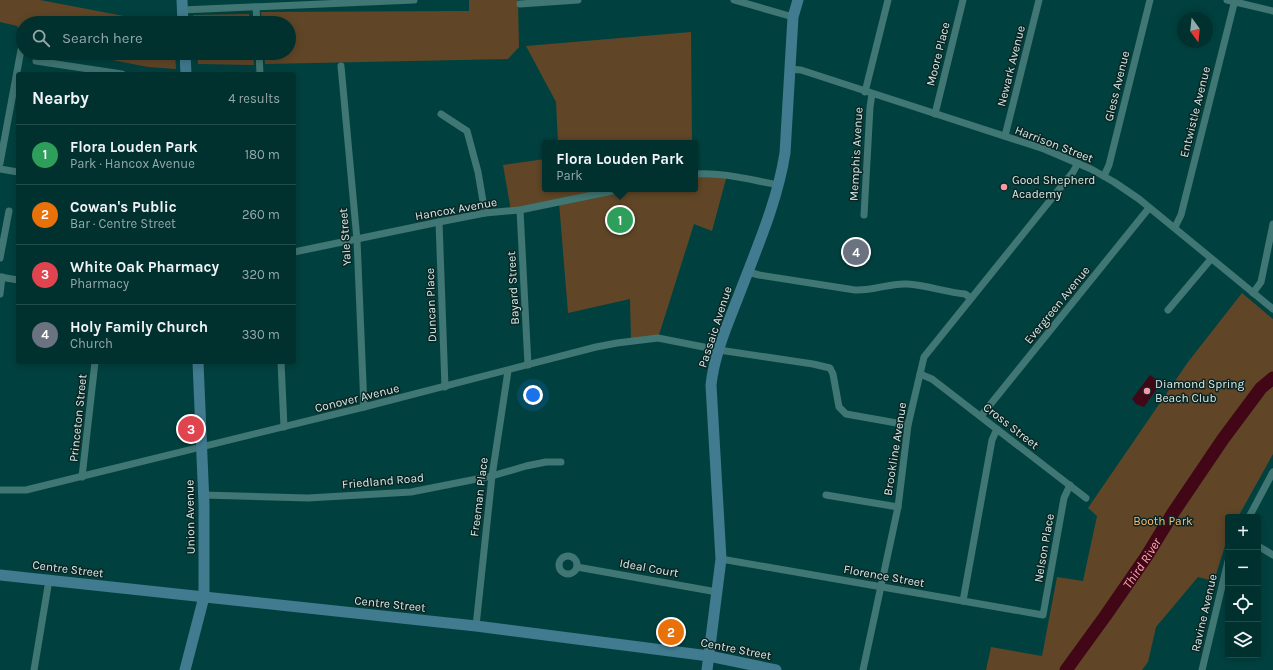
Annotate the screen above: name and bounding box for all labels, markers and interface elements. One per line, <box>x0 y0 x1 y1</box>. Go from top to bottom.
north arrow <box>1177 12 1213 48</box>
search box <box>16 16 296 60</box>
street label: Moore Place <box>923 20 953 88</box>
street label: Newark Avenue <box>994 24 1028 108</box>
icon: search <box>30 27 52 49</box>
text: Search here <box>62 29 143 47</box>
street label: Gless Avenue <box>1101 49 1133 123</box>
street label: Entwistle Avenue <box>1177 65 1213 159</box>
text: Nearby <box>32 88 89 108</box>
text: 4 results <box>228 91 280 106</box>
street label: Memphis Avenue <box>847 107 865 201</box>
street label: Harrison Street <box>1013 123 1096 166</box>
text: Flora Louden Park <box>70 138 198 156</box>
popup <box>542 140 698 192</box>
text: 1 <box>43 147 47 162</box>
text: 180 m <box>245 147 280 162</box>
text: Flora Louden Park <box>556 150 684 168</box>
text: Park · Hancox Avenue <box>70 156 195 171</box>
text: Park <box>556 168 583 183</box>
place label: Good Shepherd Academy <box>1012 173 1095 201</box>
marker: Good Shepherd Academy <box>999 182 1009 192</box>
street label: Hancox Avenue <box>414 195 498 223</box>
text: Cowan's Public <box>70 198 177 216</box>
pin: 1 <box>607 205 633 235</box>
text: 2 <box>41 207 49 222</box>
text: 260 m <box>242 207 280 222</box>
street label: Yale Street <box>336 207 354 266</box>
text: Bar · Centre Street <box>70 216 176 231</box>
pin: 4 <box>843 237 869 267</box>
street label: Bayard Street <box>504 250 522 325</box>
text: White Oak Pharmacy <box>70 258 219 276</box>
street label: Evergreen Avenue <box>1021 263 1093 347</box>
text: 3 <box>41 267 49 282</box>
text: 320 m <box>242 267 280 282</box>
street label: Duncan Place <box>423 268 439 342</box>
text: Pharmacy <box>70 276 129 291</box>
street label: Passaic Avenue <box>695 285 735 369</box>
text: Holy Family Church <box>70 318 208 336</box>
text: 4 <box>41 327 49 342</box>
text: 330 m <box>242 327 280 342</box>
text: Church <box>70 336 113 351</box>
street label: Princeton Street <box>66 373 90 463</box>
place label: Diamond Spring Beach Club <box>1155 377 1245 405</box>
street label: Conover Avenue <box>313 381 401 415</box>
your location <box>523 385 543 405</box>
marker: Diamond Spring Beach Club <box>1142 386 1152 396</box>
street label: Cross Street <box>980 400 1042 452</box>
street label: Brookline Avenue <box>881 401 909 497</box>
pin: 3 <box>178 414 204 444</box>
street label: Freeman Place <box>467 457 491 537</box>
street label: Friedland Road <box>341 470 425 492</box>
street label: Union Avenue <box>182 479 198 555</box>
street label: Nelson Place <box>1031 512 1057 584</box>
park label: Booth Park <box>1133 514 1193 528</box>
map controls <box>1225 514 1261 658</box>
button: + <box>1225 514 1261 550</box>
water label: Third River <box>1119 534 1164 591</box>
button: − <box>1225 550 1261 586</box>
street label: Ideal Court <box>618 556 680 580</box>
street label: Centre Street <box>32 558 105 580</box>
street label: Florence Street <box>842 562 926 590</box>
street label: Ravine Avenue <box>1188 573 1220 653</box>
button: locate <box>1225 586 1261 622</box>
street label: Centre Street <box>354 593 427 615</box>
pin: 2 <box>658 617 684 647</box>
button: layers <box>1225 622 1261 658</box>
street label: Centre Street <box>700 635 773 663</box>

